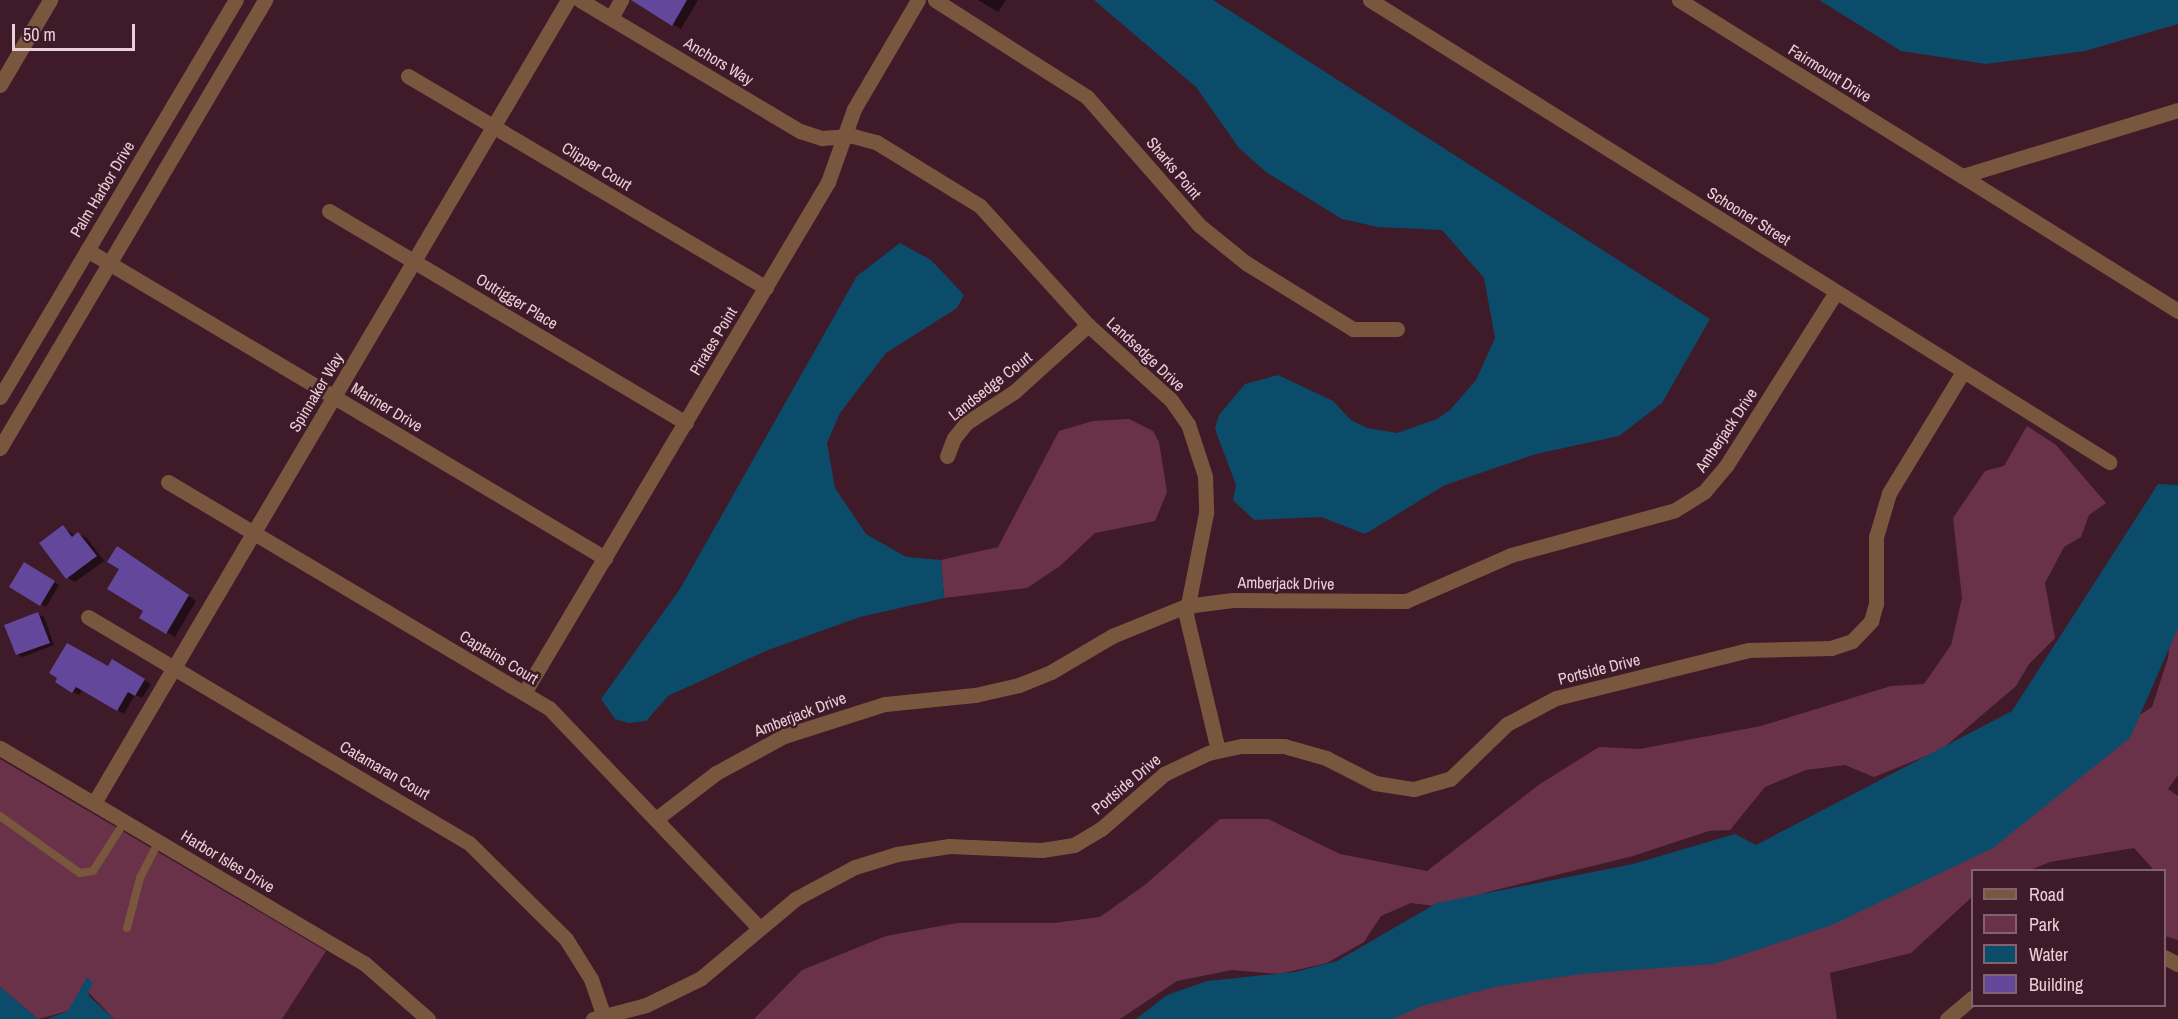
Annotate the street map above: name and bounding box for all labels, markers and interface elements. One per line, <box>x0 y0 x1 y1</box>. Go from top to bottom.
scale bar <box>15 12 138 50</box>
text: 50 m <box>23 22 56 47</box>
street label: Anchors Way <box>681 33 757 89</box>
street label: Fairmount Drive <box>1785 40 1875 106</box>
street label: Sharks Point <box>1143 133 1205 203</box>
street label: Palm Harbor Drive <box>66 138 138 240</box>
street label: Clipper Court <box>559 138 635 194</box>
street label: Schooner Street <box>1704 183 1794 249</box>
street label: Outrigger Place <box>473 269 561 333</box>
street label: Pirates Point <box>685 304 741 378</box>
street label: Landsedge Drive <box>1103 313 1189 395</box>
street label: Landsedge Court <box>944 347 1036 425</box>
street label: Spinnaker Way <box>285 349 347 435</box>
street label: Mariner Drive <box>348 378 426 436</box>
street label: Amberjack Drive <box>1691 384 1761 476</box>
street label: Amberjack Drive <box>1237 573 1335 593</box>
street label: Captains Court <box>456 626 542 688</box>
street label: Portside Drive <box>1556 650 1642 688</box>
street label: Amberjack Drive <box>751 688 849 740</box>
street label: Catamaran Court <box>337 737 433 803</box>
street label: Portside Drive <box>1088 750 1164 818</box>
street label: Harbor Isles Drive <box>178 826 278 896</box>
legend <box>1971 869 2166 1007</box>
text: Road <box>2029 882 2064 907</box>
text: Park <box>2029 912 2059 937</box>
text: Water <box>2029 942 2068 967</box>
text: Building <box>2029 972 2083 997</box>

